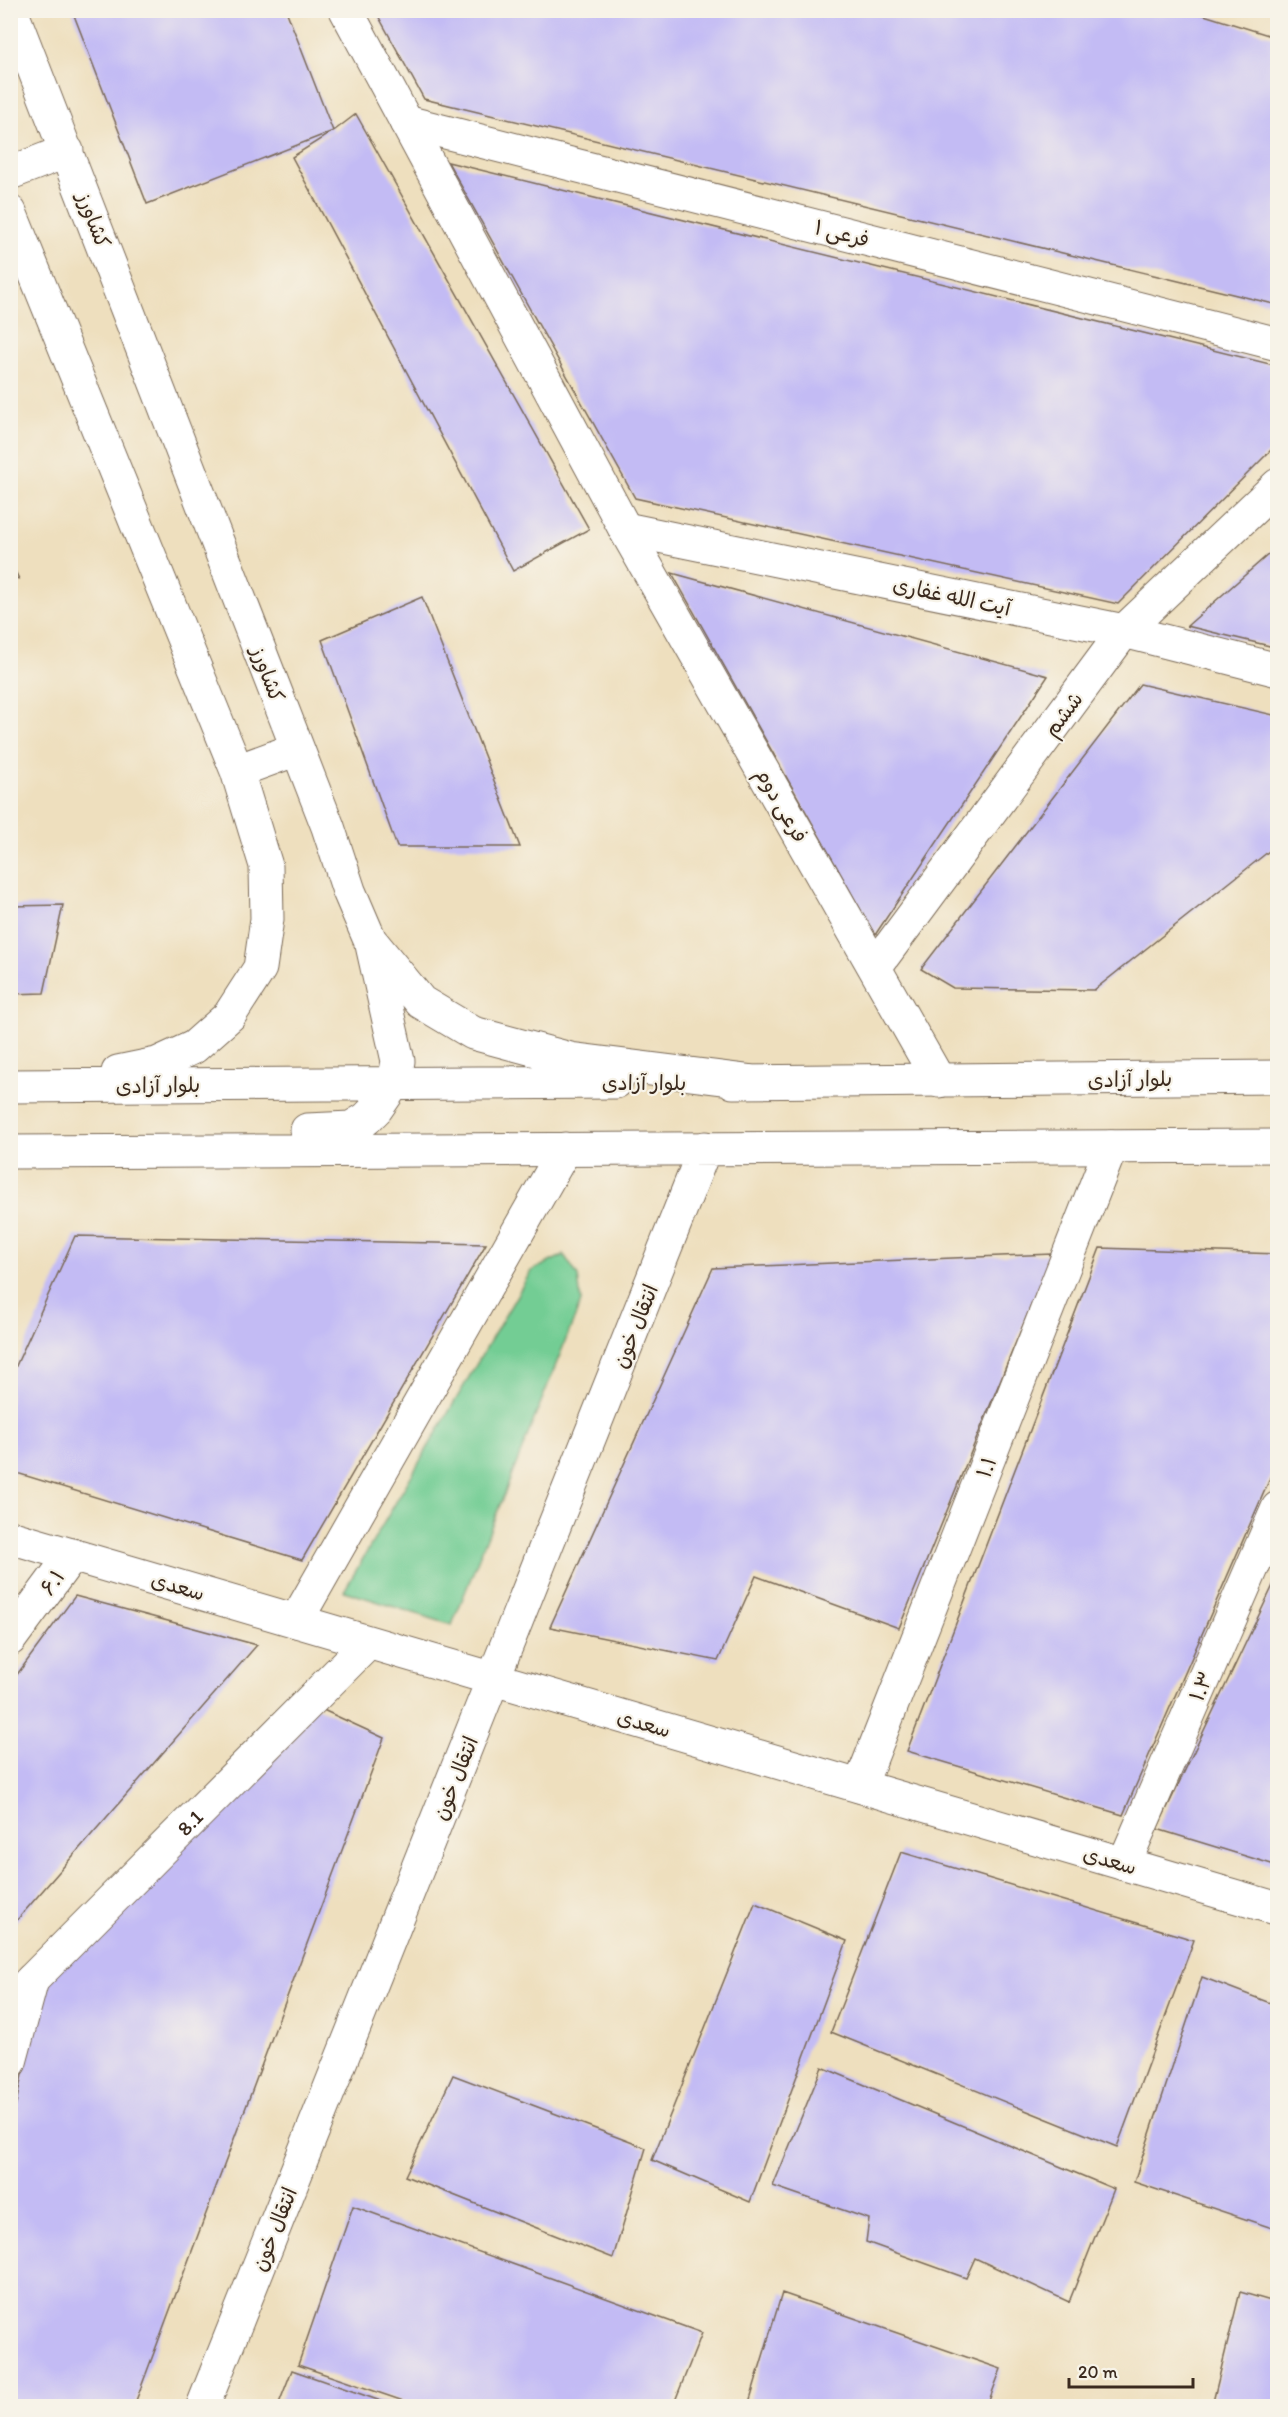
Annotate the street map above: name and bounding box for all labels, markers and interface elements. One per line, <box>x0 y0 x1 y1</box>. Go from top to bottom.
street label: کشاورز <box>71 187 116 251</box>
street label: فرعی ۱ <box>811 214 872 254</box>
street label: آیت الله غفاری <box>891 571 1014 621</box>
street label: کشاورز <box>245 641 290 705</box>
street label: ششم <box>1038 687 1091 744</box>
street label: فرعی دوم <box>747 763 813 849</box>
street label: بلوار آزادی <box>1087 1066 1173 1093</box>
street label: بلوار آزادی <box>602 1070 686 1096</box>
street label: بلوار آزادی <box>115 1072 201 1099</box>
street label: انتقال خون <box>607 1280 664 1372</box>
street label: ۱.۱ <box>971 1453 1001 1481</box>
street label: ۶.۱ <box>34 1564 70 1600</box>
street label: سعدی <box>148 1566 208 1606</box>
street label: ۱.۳ <box>1184 1667 1218 1705</box>
street label: سعدی <box>614 1703 674 1743</box>
street label: انتقال خون <box>427 1732 484 1824</box>
street label: 8.1 <box>171 1804 208 1840</box>
street label: سعدی <box>1080 1840 1140 1880</box>
street label: انتقال خون <box>246 2183 303 2275</box>
scale bar <box>1069 2351 1194 2389</box>
text: 20 m <box>1078 2361 1118 2383</box>

